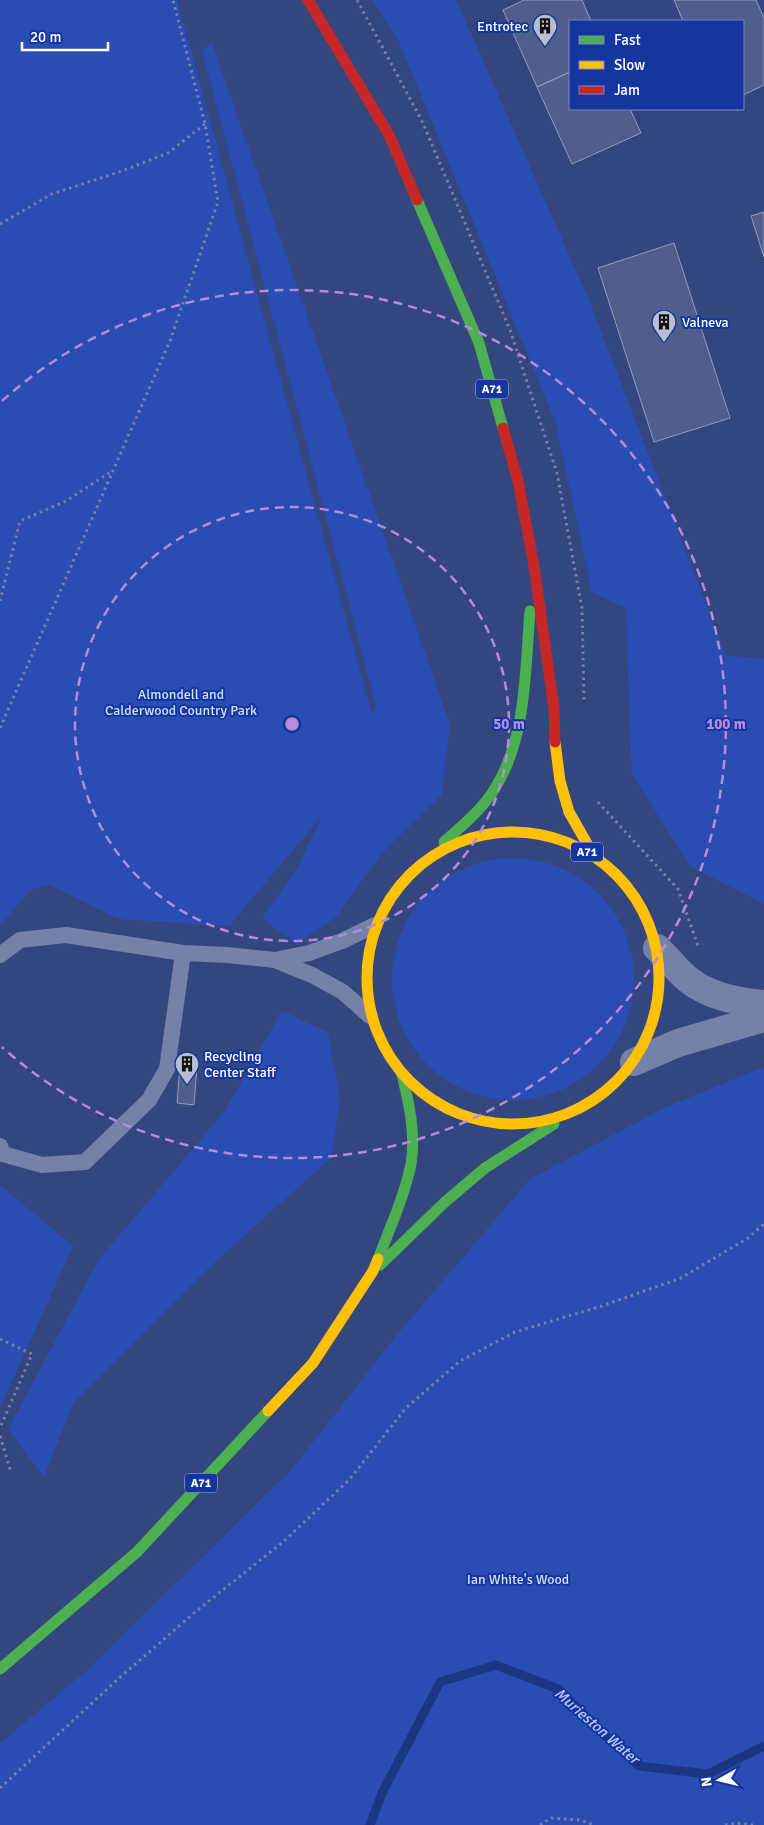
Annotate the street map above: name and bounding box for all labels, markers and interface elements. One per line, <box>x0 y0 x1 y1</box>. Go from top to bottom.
building icon: Entrotec <box>532 13 558 47</box>
place label: Entrotec <box>477 18 528 35</box>
scale bar <box>22 20 109 52</box>
legend <box>569 20 744 110</box>
text: 20 m <box>30 28 61 46</box>
text: Fast <box>614 31 641 49</box>
text: Slow <box>614 56 645 74</box>
text: Jam <box>614 81 640 99</box>
building icon: Valneva <box>651 309 677 343</box>
place label: Valneva <box>682 314 729 331</box>
road number: A71 <box>476 379 508 398</box>
park label: Almondell and Calderwood Country Park <box>105 686 257 719</box>
centre of rings <box>283 715 301 733</box>
text: 50 m <box>493 715 525 733</box>
text: 100 m <box>706 715 746 733</box>
road number: A71 <box>571 842 603 862</box>
place label: Recycling Center Staff <box>204 1048 277 1081</box>
building icon: Recycling Center Staff <box>174 1051 200 1085</box>
road number: A71 <box>185 1474 217 1492</box>
park label: Ian White's Wood <box>467 1571 569 1588</box>
water label: Murieston Water <box>551 1684 645 1769</box>
north arrow <box>694 1755 744 1805</box>
text: N <box>698 1776 716 1788</box>

